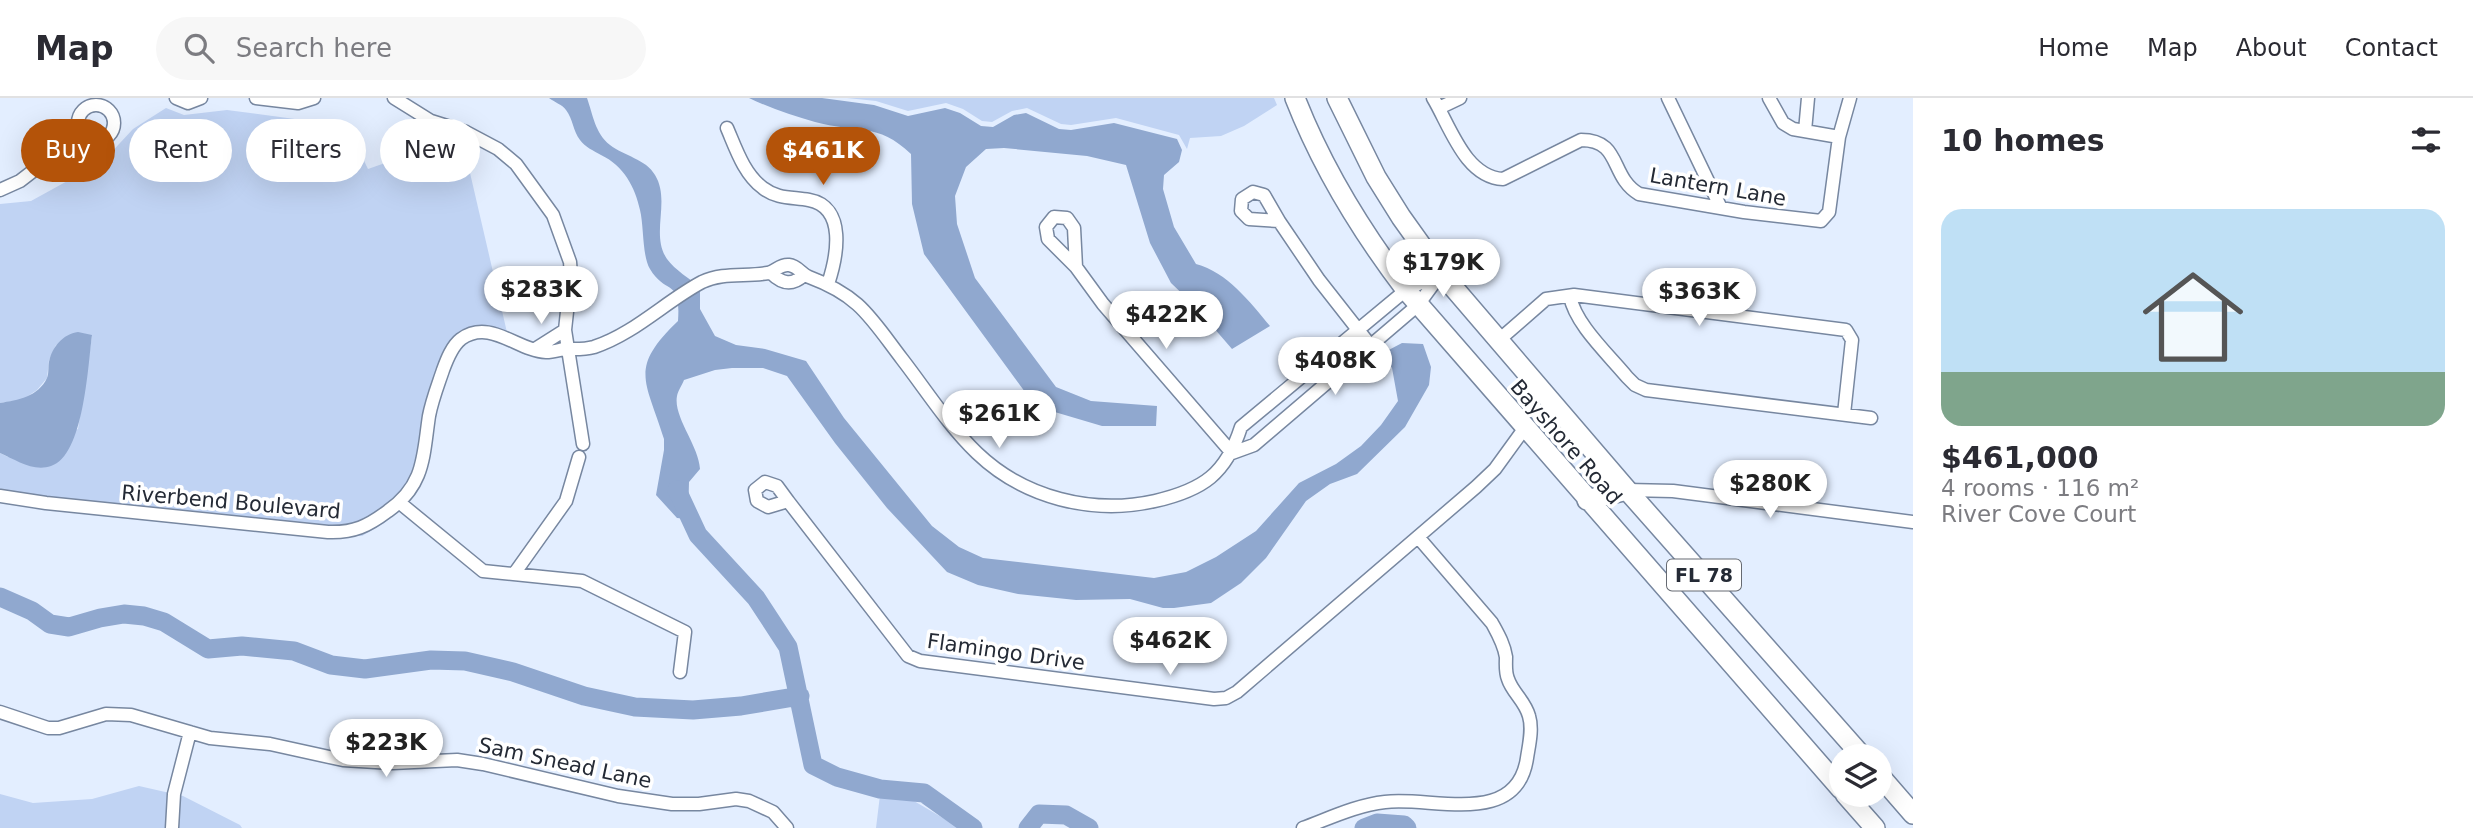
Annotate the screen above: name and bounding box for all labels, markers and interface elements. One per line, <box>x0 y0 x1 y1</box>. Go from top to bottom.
search box <box>156 17 646 80</box>
text: Map <box>35 29 114 68</box>
icon: search <box>180 29 218 67</box>
text: Search here <box>236 33 392 63</box>
text: Home <box>2038 34 2109 62</box>
text: Map <box>2147 34 2198 62</box>
text: About <box>2236 34 2307 62</box>
text: Contact <box>2345 34 2438 62</box>
chip: Buy <box>21 119 115 182</box>
chip: Rent <box>129 119 232 182</box>
chip: Filters <box>246 119 366 182</box>
chip: New <box>380 119 480 182</box>
icon: filters <box>2407 121 2445 159</box>
text: 10 homes <box>1941 123 2105 158</box>
pin: $461K <box>774 127 872 187</box>
text: $461K <box>782 137 864 163</box>
street label: Lantern Lane <box>1648 163 1788 211</box>
pin: $179K <box>1394 240 1492 299</box>
text: $179K <box>1402 249 1484 275</box>
icon: home <box>2130 254 2256 380</box>
pin: $283K <box>492 266 590 326</box>
pin: $363K <box>1650 268 1748 328</box>
text: $283K <box>500 276 582 302</box>
text: $363K <box>1658 278 1740 304</box>
pin: $422K <box>1117 292 1215 351</box>
text: $422K <box>1125 301 1207 327</box>
pin: $408K <box>1286 338 1384 397</box>
text: $408K <box>1294 347 1376 373</box>
street label: Bayshore Road <box>1505 375 1627 509</box>
pin: $261K <box>950 390 1048 450</box>
text: $261K <box>958 400 1040 426</box>
text: $461,000 <box>1941 440 2099 475</box>
pin: $280K <box>1721 460 1819 520</box>
text: $280K <box>1729 470 1811 496</box>
text: 4 rooms · 116 m² <box>1941 475 2139 501</box>
street label: Riverbend Boulevard <box>120 480 342 524</box>
text: River Cove Court <box>1941 501 2136 527</box>
road number: FL 78 <box>1667 560 1741 590</box>
pin: $462K <box>1121 618 1219 677</box>
text: $462K <box>1129 627 1211 653</box>
street label: Flamingo Drive <box>925 629 1087 675</box>
pin: $223K <box>337 720 435 779</box>
text: $223K <box>345 729 427 755</box>
street label: Sam Snead Lane <box>476 733 654 793</box>
map controls <box>1829 744 1892 807</box>
button: layers <box>1829 744 1892 807</box>

